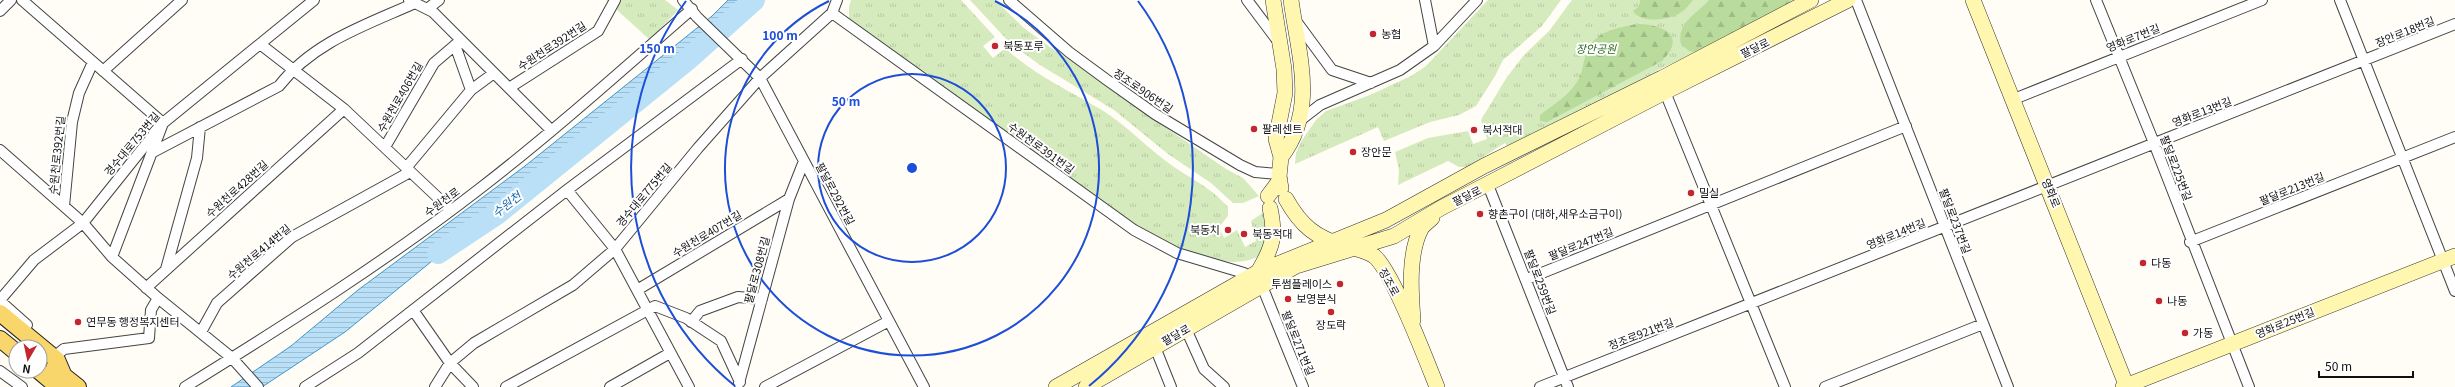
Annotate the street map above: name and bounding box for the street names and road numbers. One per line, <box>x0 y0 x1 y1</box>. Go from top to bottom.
street label: 장안로18번길 <box>2373 12 2437 50</box>
street label: 수원천로392번길 <box>514 17 589 73</box>
street label: 영화로7번길 <box>2103 19 2162 55</box>
street label: 팔달로 <box>1737 33 1772 61</box>
street label: 수원천로406번길 <box>372 58 426 135</box>
street label: 정조로906번길 <box>1111 64 1177 116</box>
street label: 영화로13번길 <box>2169 92 2234 130</box>
street label: 경수대로753번길 <box>100 108 163 179</box>
street label: 수원천로392번길 <box>44 115 68 195</box>
street label: 수원천로391번길 <box>1005 117 1078 177</box>
street label: 팔달로225번길 <box>2157 133 2197 203</box>
street label: 수원천로428번길 <box>202 156 271 221</box>
street label: 경수대로775번길 <box>612 159 675 230</box>
street label: 팔달로292번길 <box>813 159 859 228</box>
street label: 팔달로213번길 <box>2257 168 2327 208</box>
street label: 영화로 <box>2039 176 2065 210</box>
street label: 팔달로 <box>1449 181 1484 209</box>
street label: 수원천로 <box>420 183 462 220</box>
street label: 팔달로237번길 <box>1936 186 1976 256</box>
street label: 수원천로407번길 <box>668 206 744 260</box>
street label: 영화로14번길 <box>1864 214 1928 252</box>
street label: 수원천로414번길 <box>223 220 294 283</box>
street label: 팔달로247번길 <box>1546 223 1616 263</box>
street label: 팔달로308번길 <box>739 234 773 305</box>
street label: 팔달로259번길 <box>1521 247 1561 317</box>
street label: 정조로 <box>1376 264 1404 299</box>
street label: 영화로25번길 <box>2253 303 2317 341</box>
street label: 팔달로271번길 <box>1279 308 1319 378</box>
street label: 정조로921번길 <box>1606 313 1676 353</box>
street label: 팔달로 <box>1158 320 1193 349</box>

